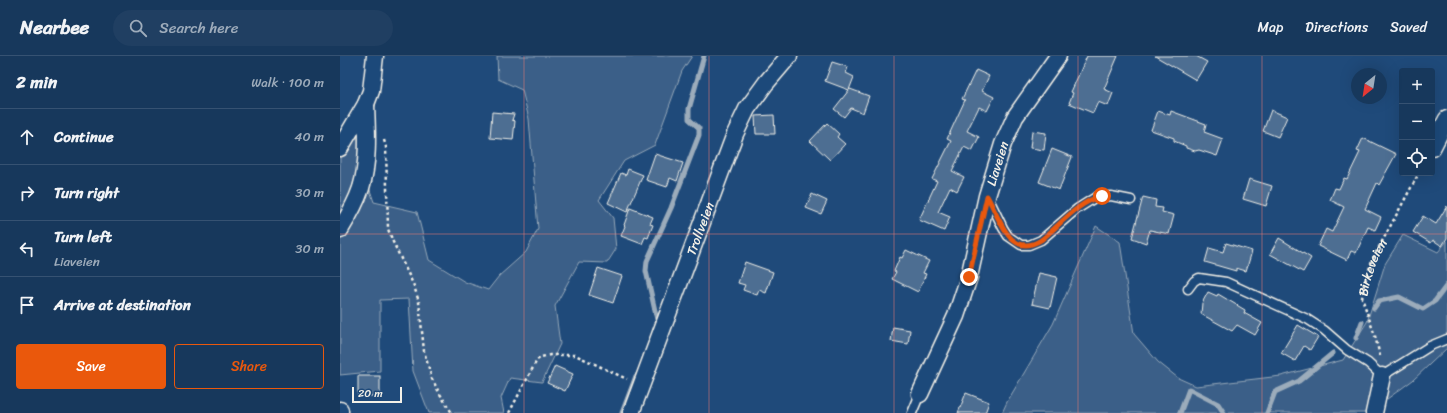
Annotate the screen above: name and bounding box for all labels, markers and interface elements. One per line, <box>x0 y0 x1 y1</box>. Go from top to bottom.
search box <box>113 10 393 46</box>
text: Nearbee <box>20 11 89 44</box>
text: Search here <box>159 15 238 41</box>
text: Map <box>1257 15 1283 40</box>
text: Directions <box>1305 15 1368 40</box>
text: Saved <box>1390 15 1427 40</box>
icon: search <box>127 17 149 39</box>
text: 2 min <box>16 67 57 97</box>
north arrow <box>1351 68 1387 104</box>
map controls <box>1399 68 1435 176</box>
button: + <box>1399 68 1435 104</box>
text: Walk · 100 m <box>251 71 324 94</box>
button: − <box>1399 104 1435 140</box>
text: Continue <box>54 124 114 150</box>
text: 40 m <box>294 125 324 148</box>
icon: ahead <box>16 126 38 148</box>
street label: Liaveien <box>980 138 1015 189</box>
button: locate <box>1399 140 1435 176</box>
text: Turn right <box>54 180 119 206</box>
text: 30 m <box>295 181 324 204</box>
icon: right <box>16 182 38 204</box>
route start <box>1093 187 1111 205</box>
street label: Trollveien <box>680 199 721 259</box>
text: Turn left <box>54 224 112 250</box>
street label: Birkeveien <box>1351 235 1393 298</box>
text: 30 m <box>295 237 324 260</box>
icon: left <box>16 238 38 260</box>
text: Liaveien <box>54 250 100 273</box>
route end <box>960 268 978 286</box>
text: Arrive at destination <box>54 292 191 318</box>
icon: arrive <box>16 294 38 316</box>
button: Save <box>16 344 166 389</box>
button: Share <box>174 344 324 389</box>
text: 20 m <box>358 384 383 403</box>
scale bar <box>352 385 402 404</box>

